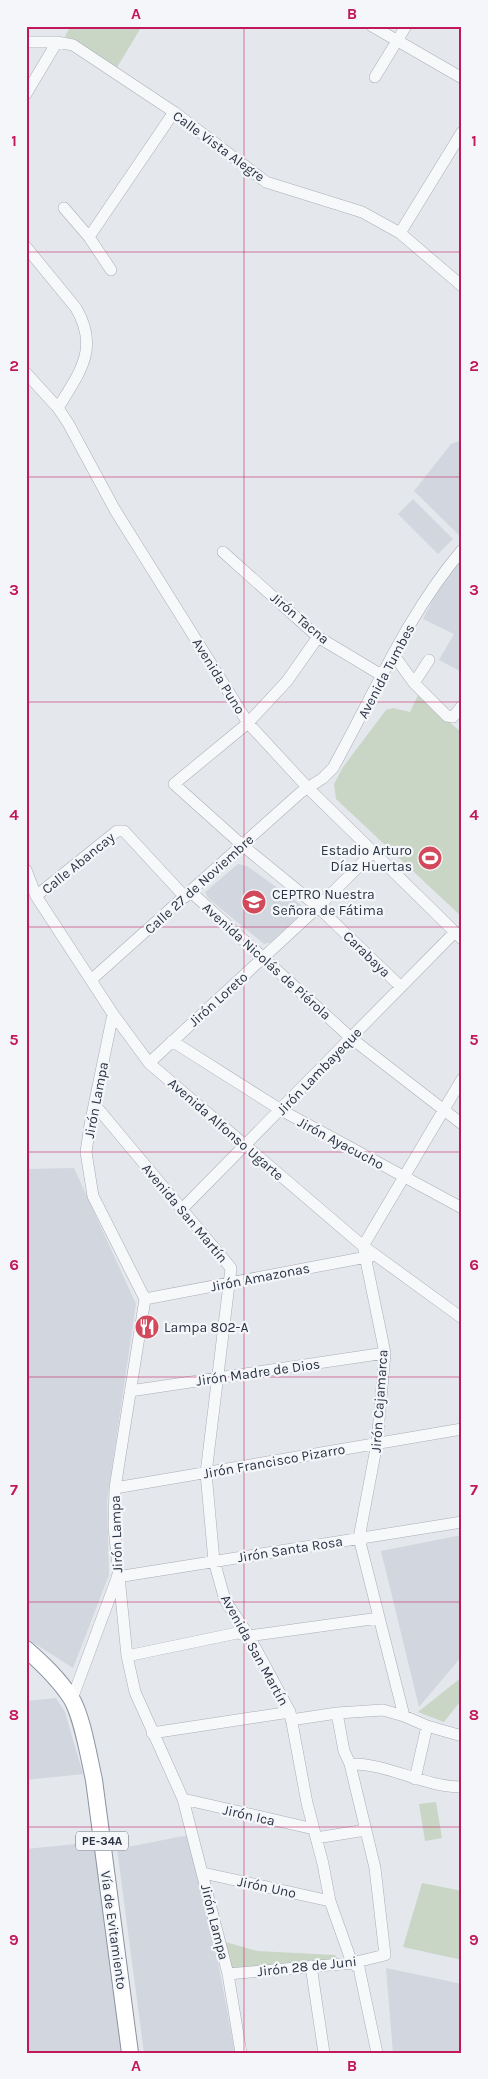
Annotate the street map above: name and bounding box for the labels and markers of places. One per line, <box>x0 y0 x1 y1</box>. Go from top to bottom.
place label: Estadio Arturo Díaz Huertas <box>321 842 412 875</box>
sports icon: Estadio Arturo Díaz Huertas <box>417 845 443 871</box>
place label: CEPTRO Nuestra Señora de Fátima <box>272 886 384 919</box>
school or university icon: CEPTRO Nuestra Señora de Fátima <box>241 889 267 915</box>
restaurant icon: Lampa 802-A <box>134 1314 160 1340</box>
place label: Lampa 802-A <box>164 1319 249 1336</box>

